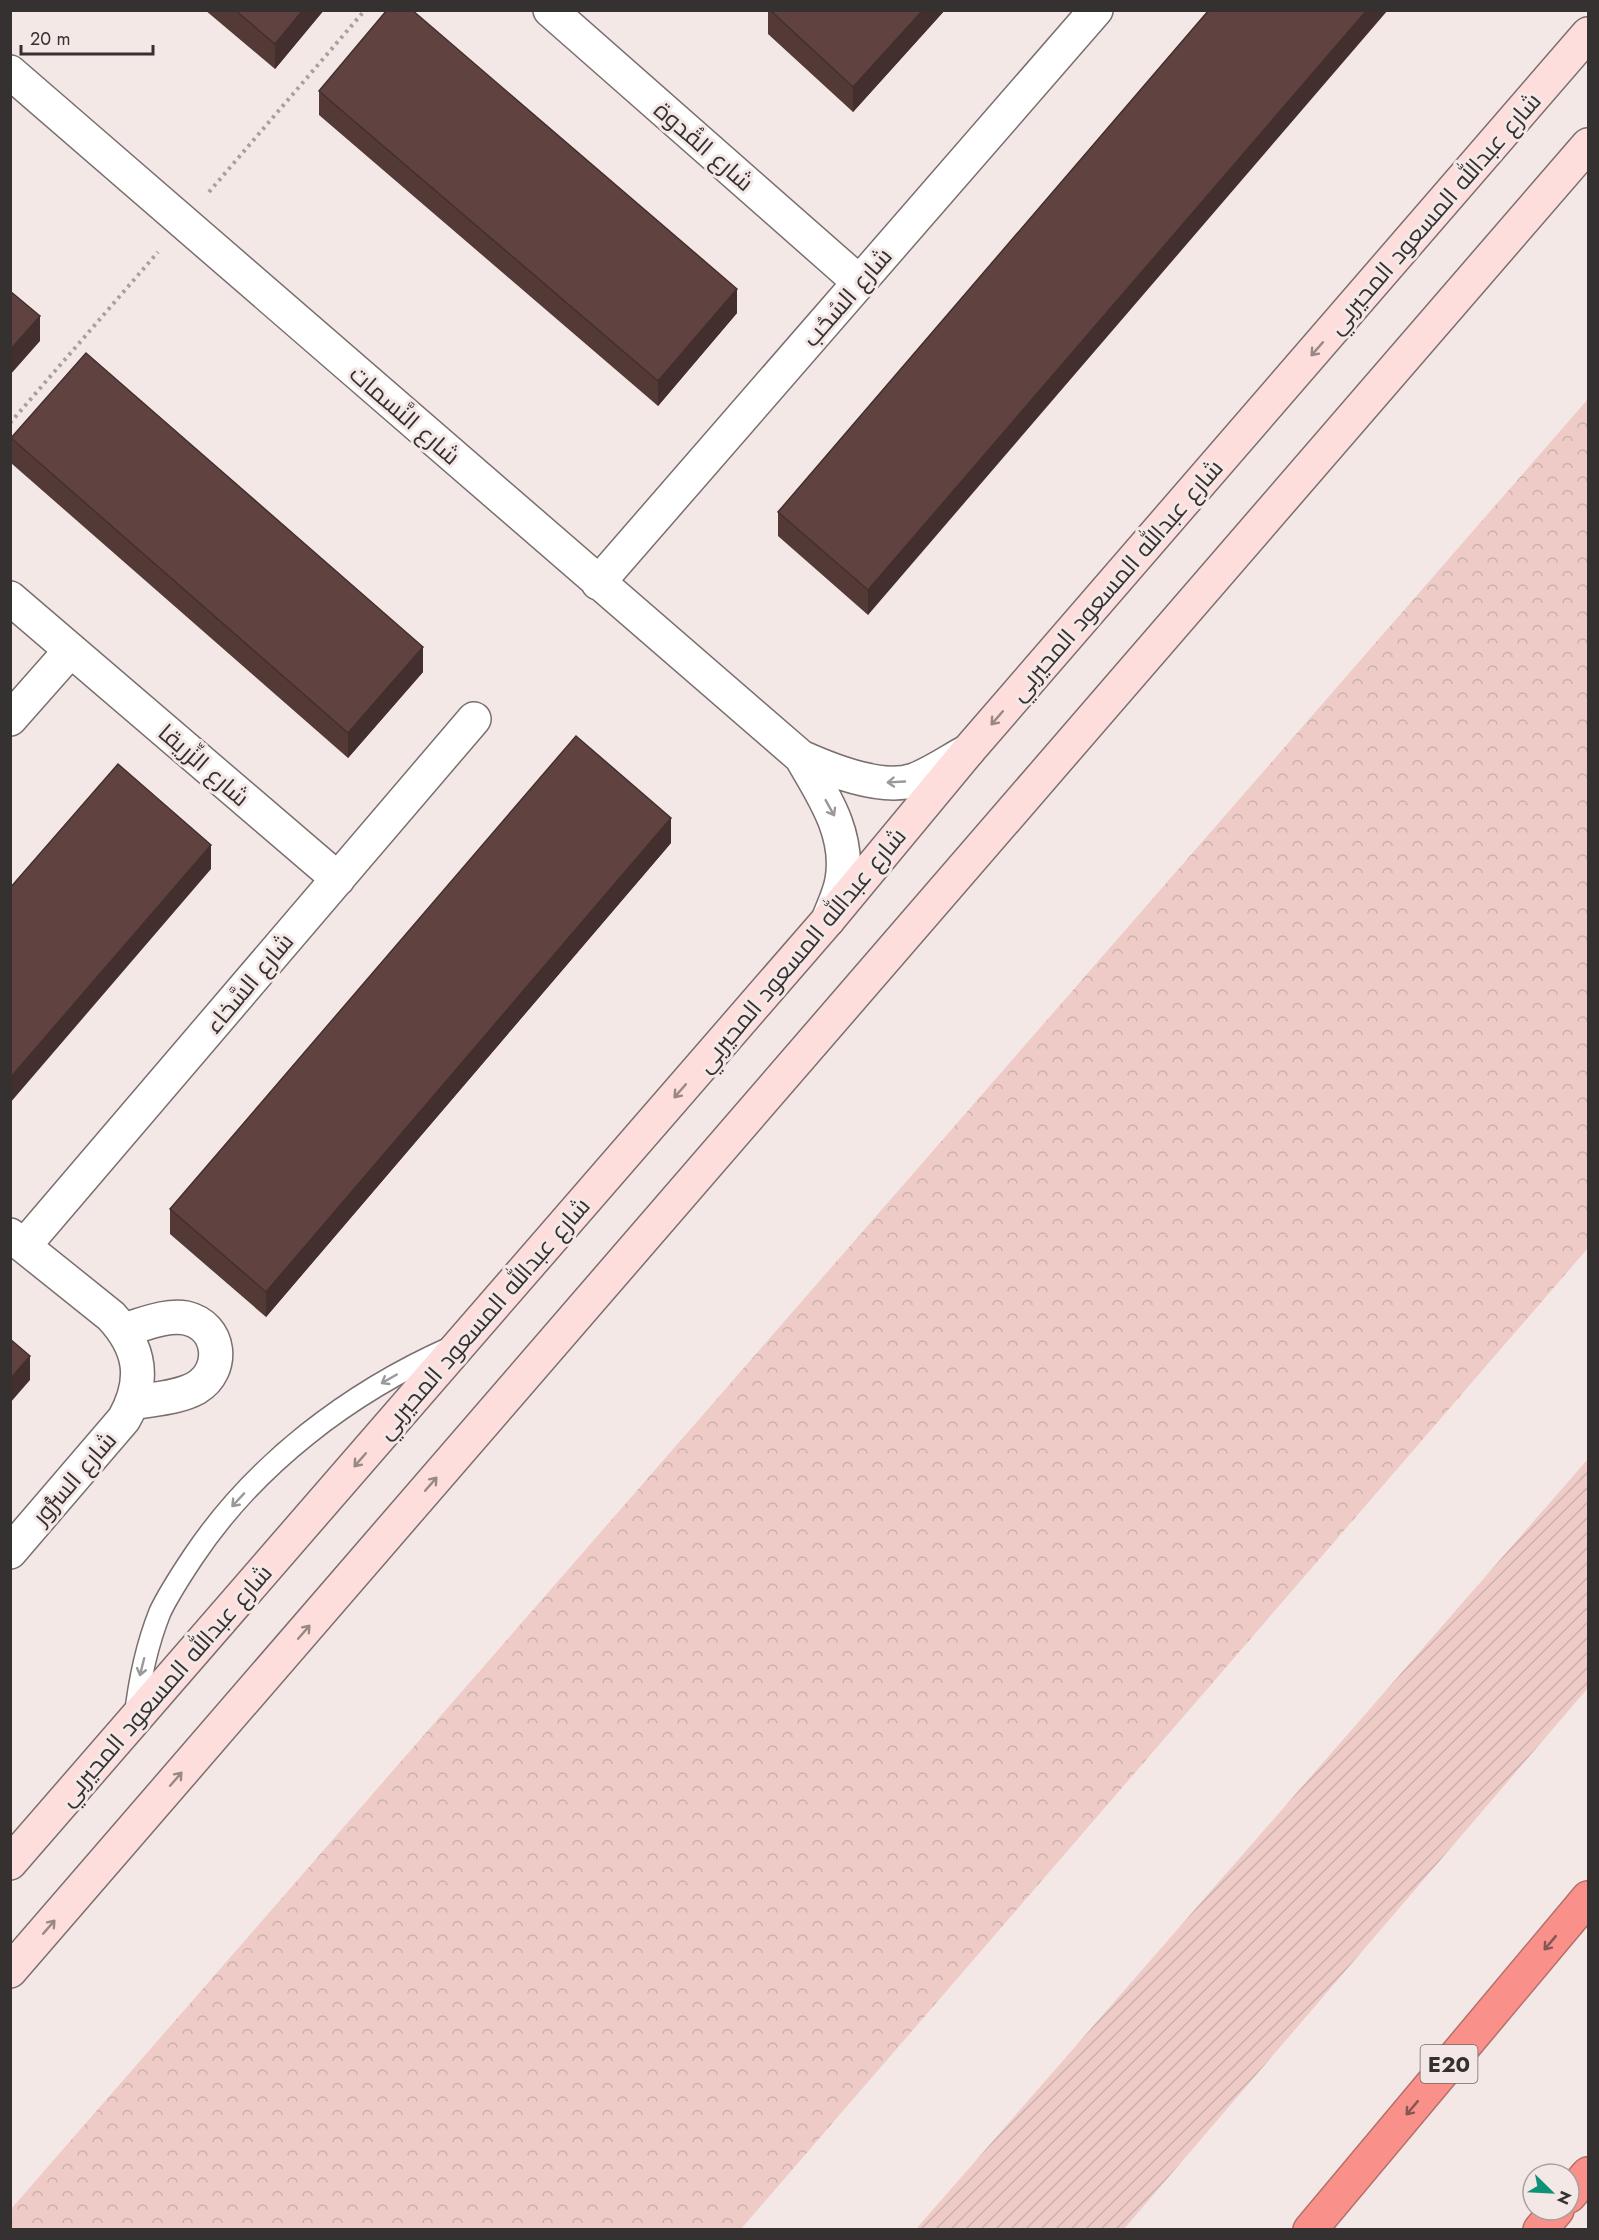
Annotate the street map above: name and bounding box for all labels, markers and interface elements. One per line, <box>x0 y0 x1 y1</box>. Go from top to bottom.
scale bar <box>21 18 153 56</box>
text: 20 m <box>30 26 70 52</box>
street label: شارع عبدالله المسعود المحيربي <box>1319 84 1550 343</box>
street label: شارع القُدوة <box>646 93 762 199</box>
street label: شارع السُحُب <box>794 240 900 354</box>
one-way arrow <box>1310 341 1323 357</box>
street label: شارع النَّسمات <box>342 357 468 473</box>
street label: شارع عبدالله المسعود المحيربي <box>1001 451 1232 710</box>
one-way arrow <box>990 710 1003 726</box>
street label: شارع الزِّريقا <box>151 715 257 815</box>
one-way arrow <box>887 776 907 787</box>
one-way arrow <box>824 799 836 816</box>
street label: شارع عبدالله المسعود المحيربي <box>688 820 916 1081</box>
street label: شارع السَّخاء <box>196 925 302 1041</box>
one-way arrow <box>673 1083 687 1098</box>
street label: شارع عبدالله المسعود المحيربي <box>368 1189 599 1448</box>
one-way arrow <box>381 1373 398 1385</box>
street label: شارع السُّرُور <box>22 1424 124 1534</box>
one-way arrow <box>353 1452 366 1468</box>
one-way arrow <box>424 1477 438 1492</box>
one-way arrow <box>231 1492 245 1507</box>
street label: شارع عبدالله المسعود المحيربي <box>50 1556 281 1815</box>
one-way arrow <box>297 1624 311 1639</box>
one-way arrow <box>136 1658 148 1677</box>
one-way arrow <box>169 1772 183 1787</box>
one-way arrow <box>42 1920 56 1935</box>
one-way arrow <box>1544 1935 1557 1951</box>
road number: E20 <box>1420 2045 1478 2083</box>
one-way arrow <box>1405 2100 1418 2116</box>
north arrow <box>1521 2162 1581 2222</box>
text: N <box>1551 2187 1577 2208</box>

